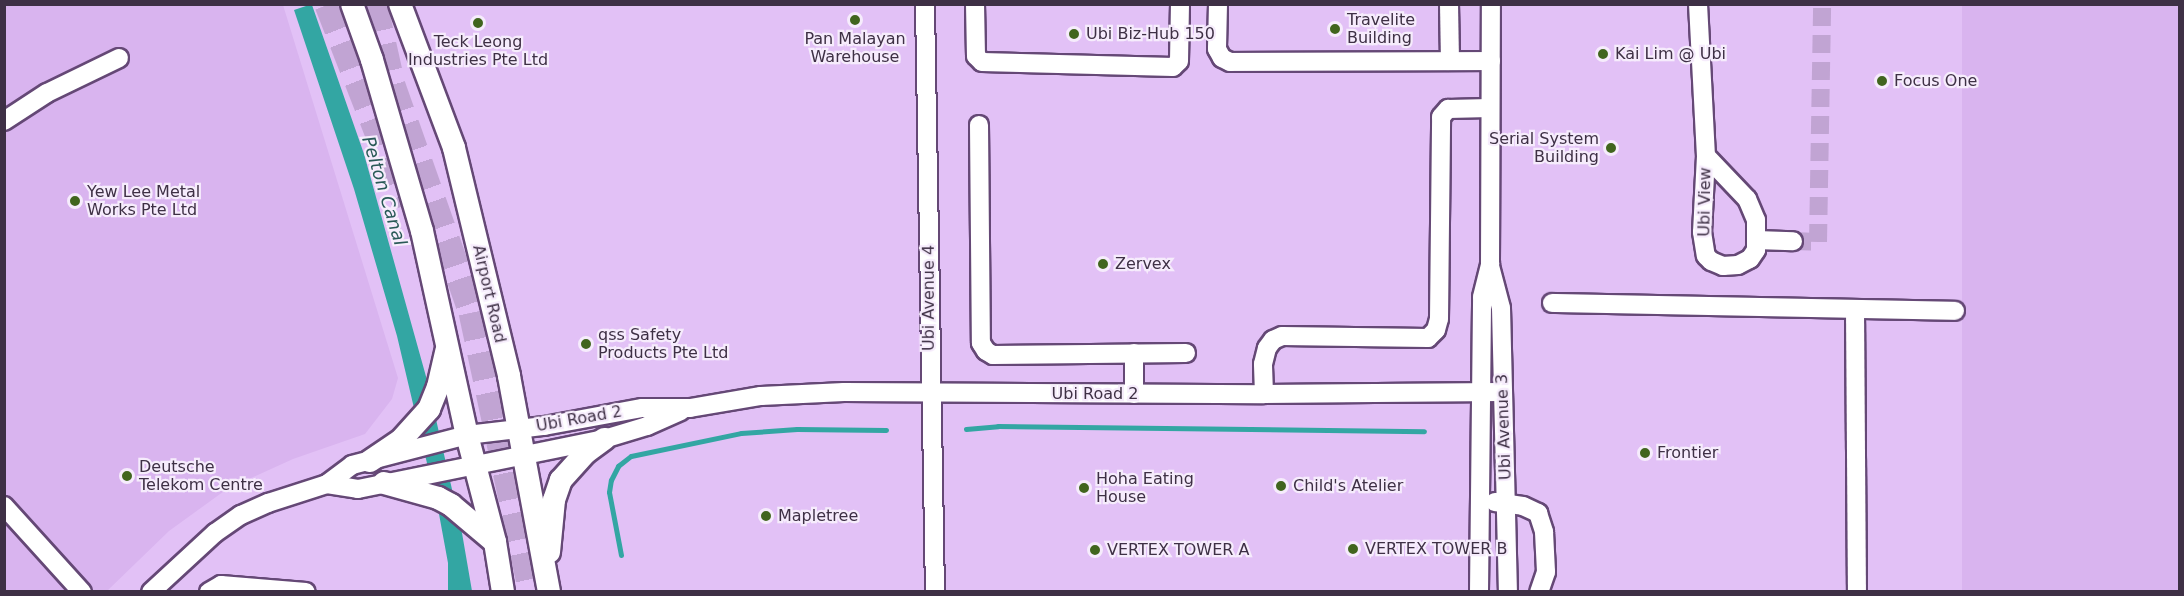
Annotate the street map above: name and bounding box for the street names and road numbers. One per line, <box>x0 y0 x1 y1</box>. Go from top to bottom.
street label: Ubi View <box>1695 167 1715 237</box>
street label: Airport Road <box>468 243 510 345</box>
street label: Ubi Avenue 4 <box>919 245 939 351</box>
street label: Ubi Avenue 3 <box>1493 374 1515 480</box>
street label: Ubi Road 2 <box>1052 384 1138 404</box>
street label: Ubi Road 2 <box>535 402 623 436</box>

